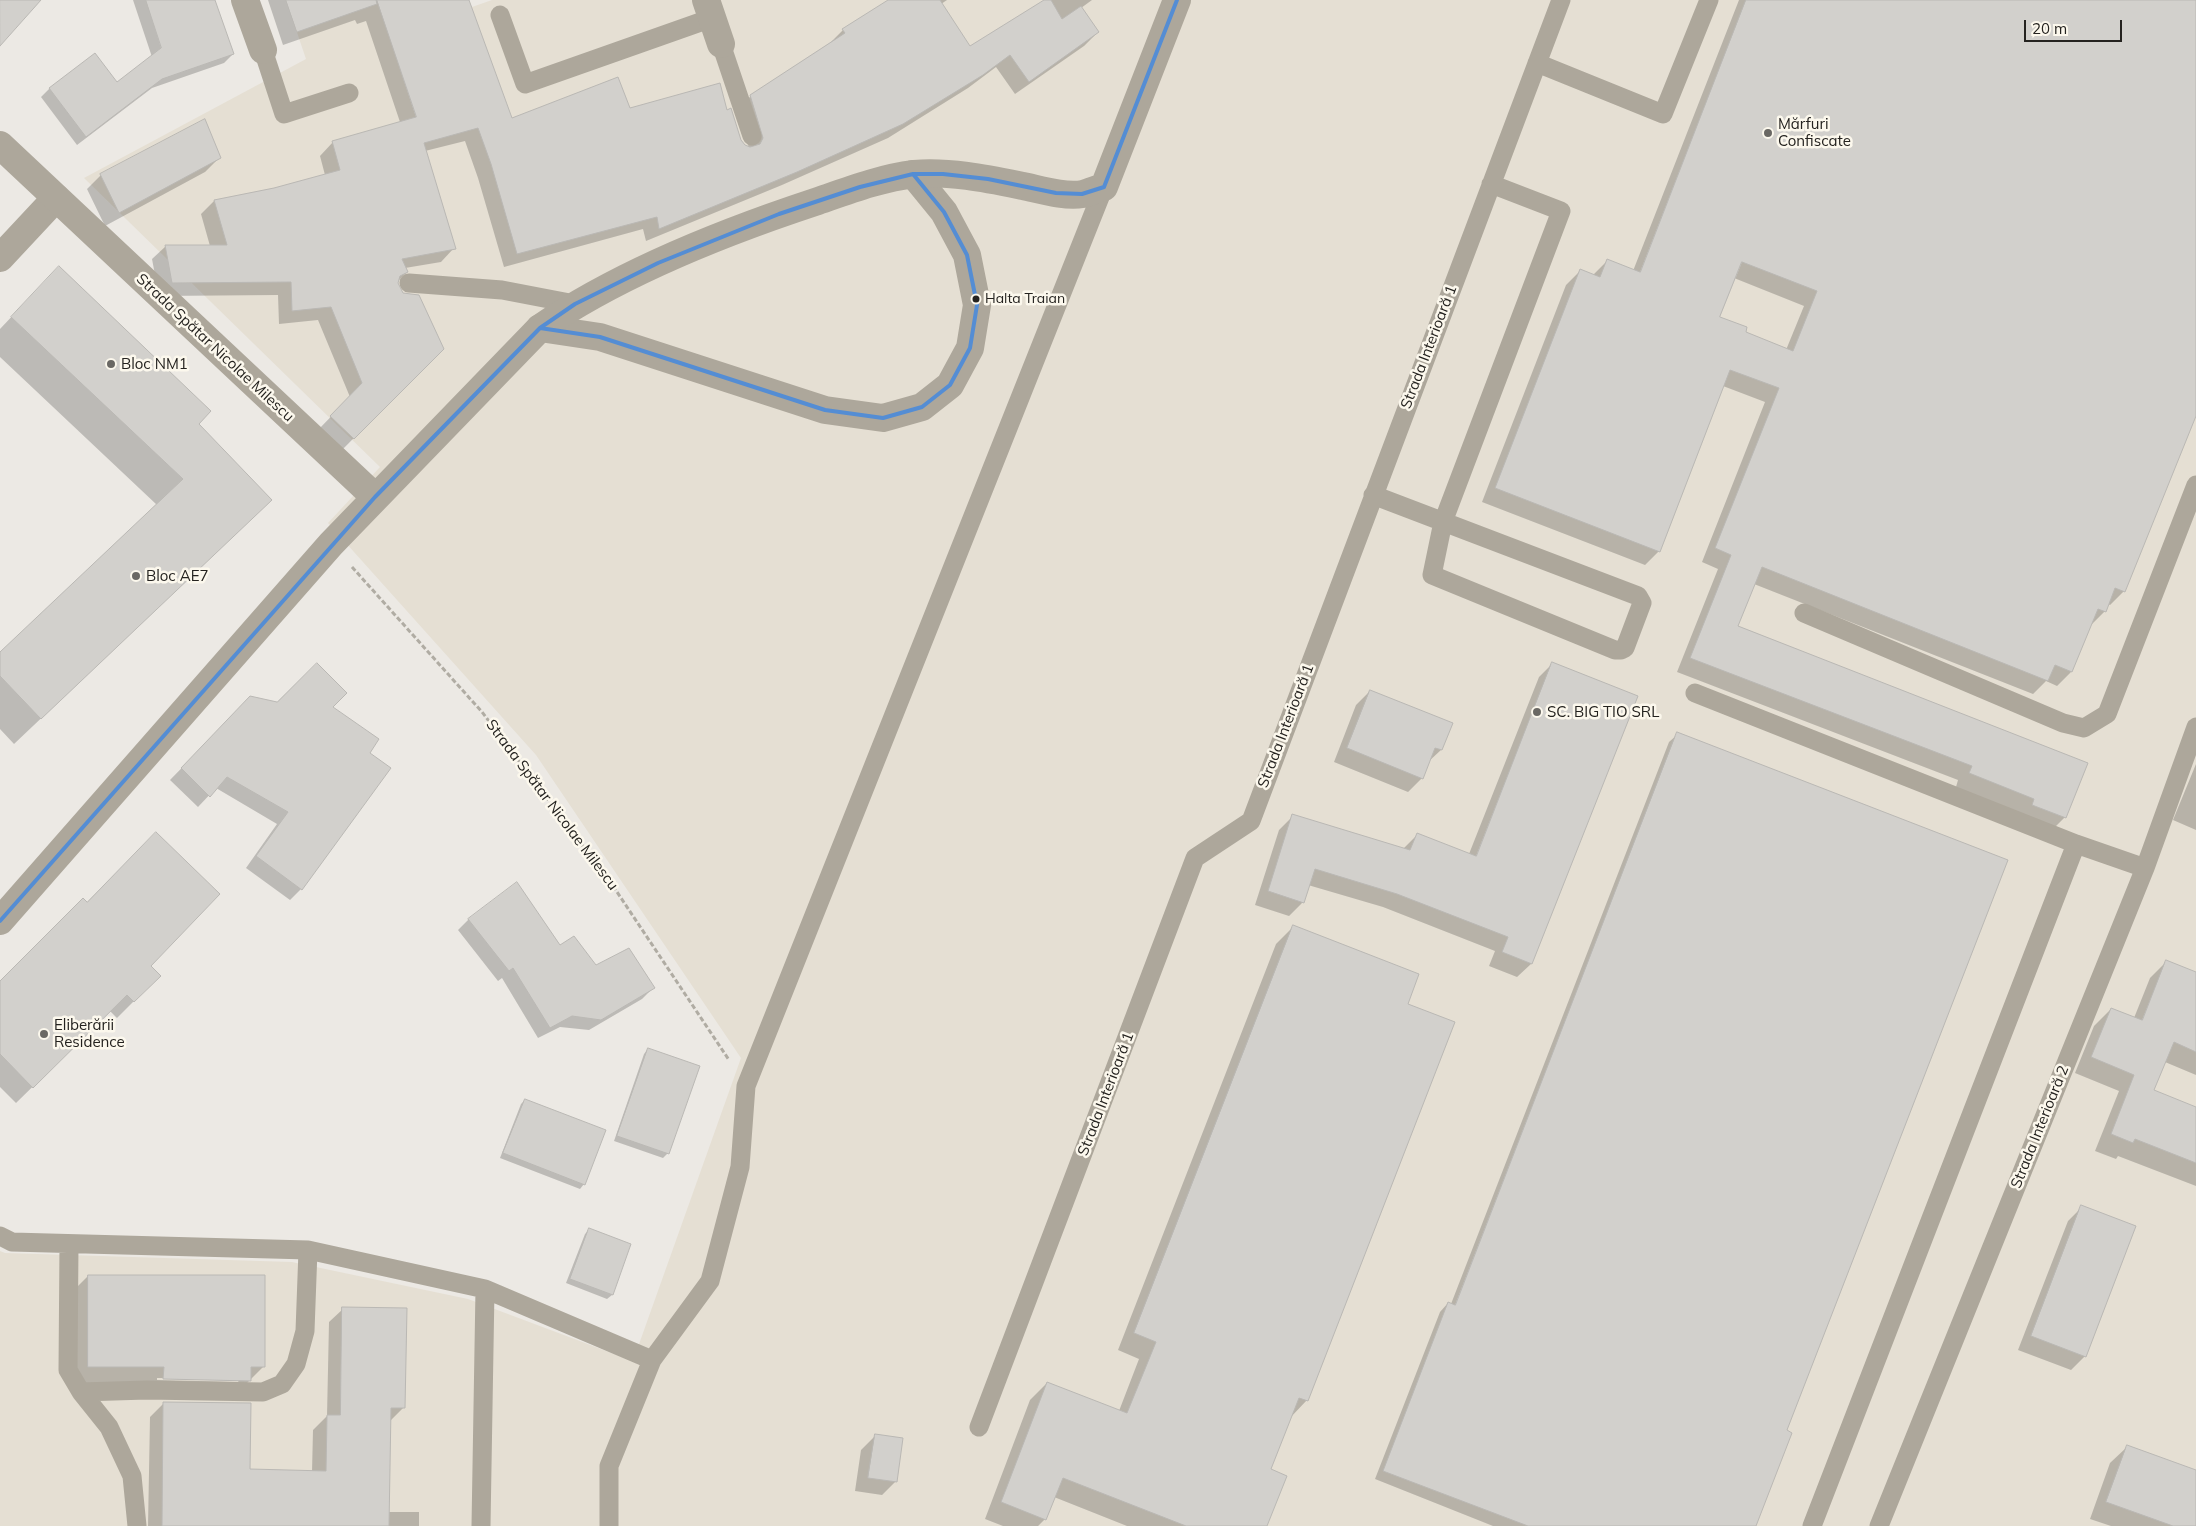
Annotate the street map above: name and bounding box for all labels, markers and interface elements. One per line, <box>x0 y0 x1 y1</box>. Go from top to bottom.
scale bar <box>2026 10 2124 42</box>
text: 20 m <box>2032 19 2067 38</box>
place label: Mărfuri Confiscate <box>1778 115 1851 150</box>
marker: Mărfuri Confiscate <box>1762 127 1774 139</box>
street label: Strada Spătar Nicolae Milescu <box>133 270 297 426</box>
street label: Strada Interioară 1 <box>1397 283 1461 411</box>
place label: Halta Traian <box>985 291 1065 307</box>
marker: Halta Traian <box>971 294 981 304</box>
place label: Bloc NM1 <box>121 355 188 373</box>
marker: Bloc NM1 <box>105 358 117 370</box>
place label: Bloc AE7 <box>146 567 209 585</box>
marker: Bloc AE7 <box>130 570 142 582</box>
street label: Strada Interioară 1 <box>1254 662 1318 790</box>
place label: SC. BIG TIO SRL <box>1547 703 1659 721</box>
marker: SC. BIG TIO SRL <box>1531 706 1543 718</box>
street label: Strada Spătar Nicolae Milescu <box>482 716 622 894</box>
place label: Eliberării Residence <box>54 1016 125 1051</box>
marker: Eliberării Residence <box>38 1028 50 1040</box>
street label: Strada Interioară 1 <box>1074 1030 1138 1158</box>
street label: Strada Interioară 2 <box>2007 1063 2073 1191</box>

